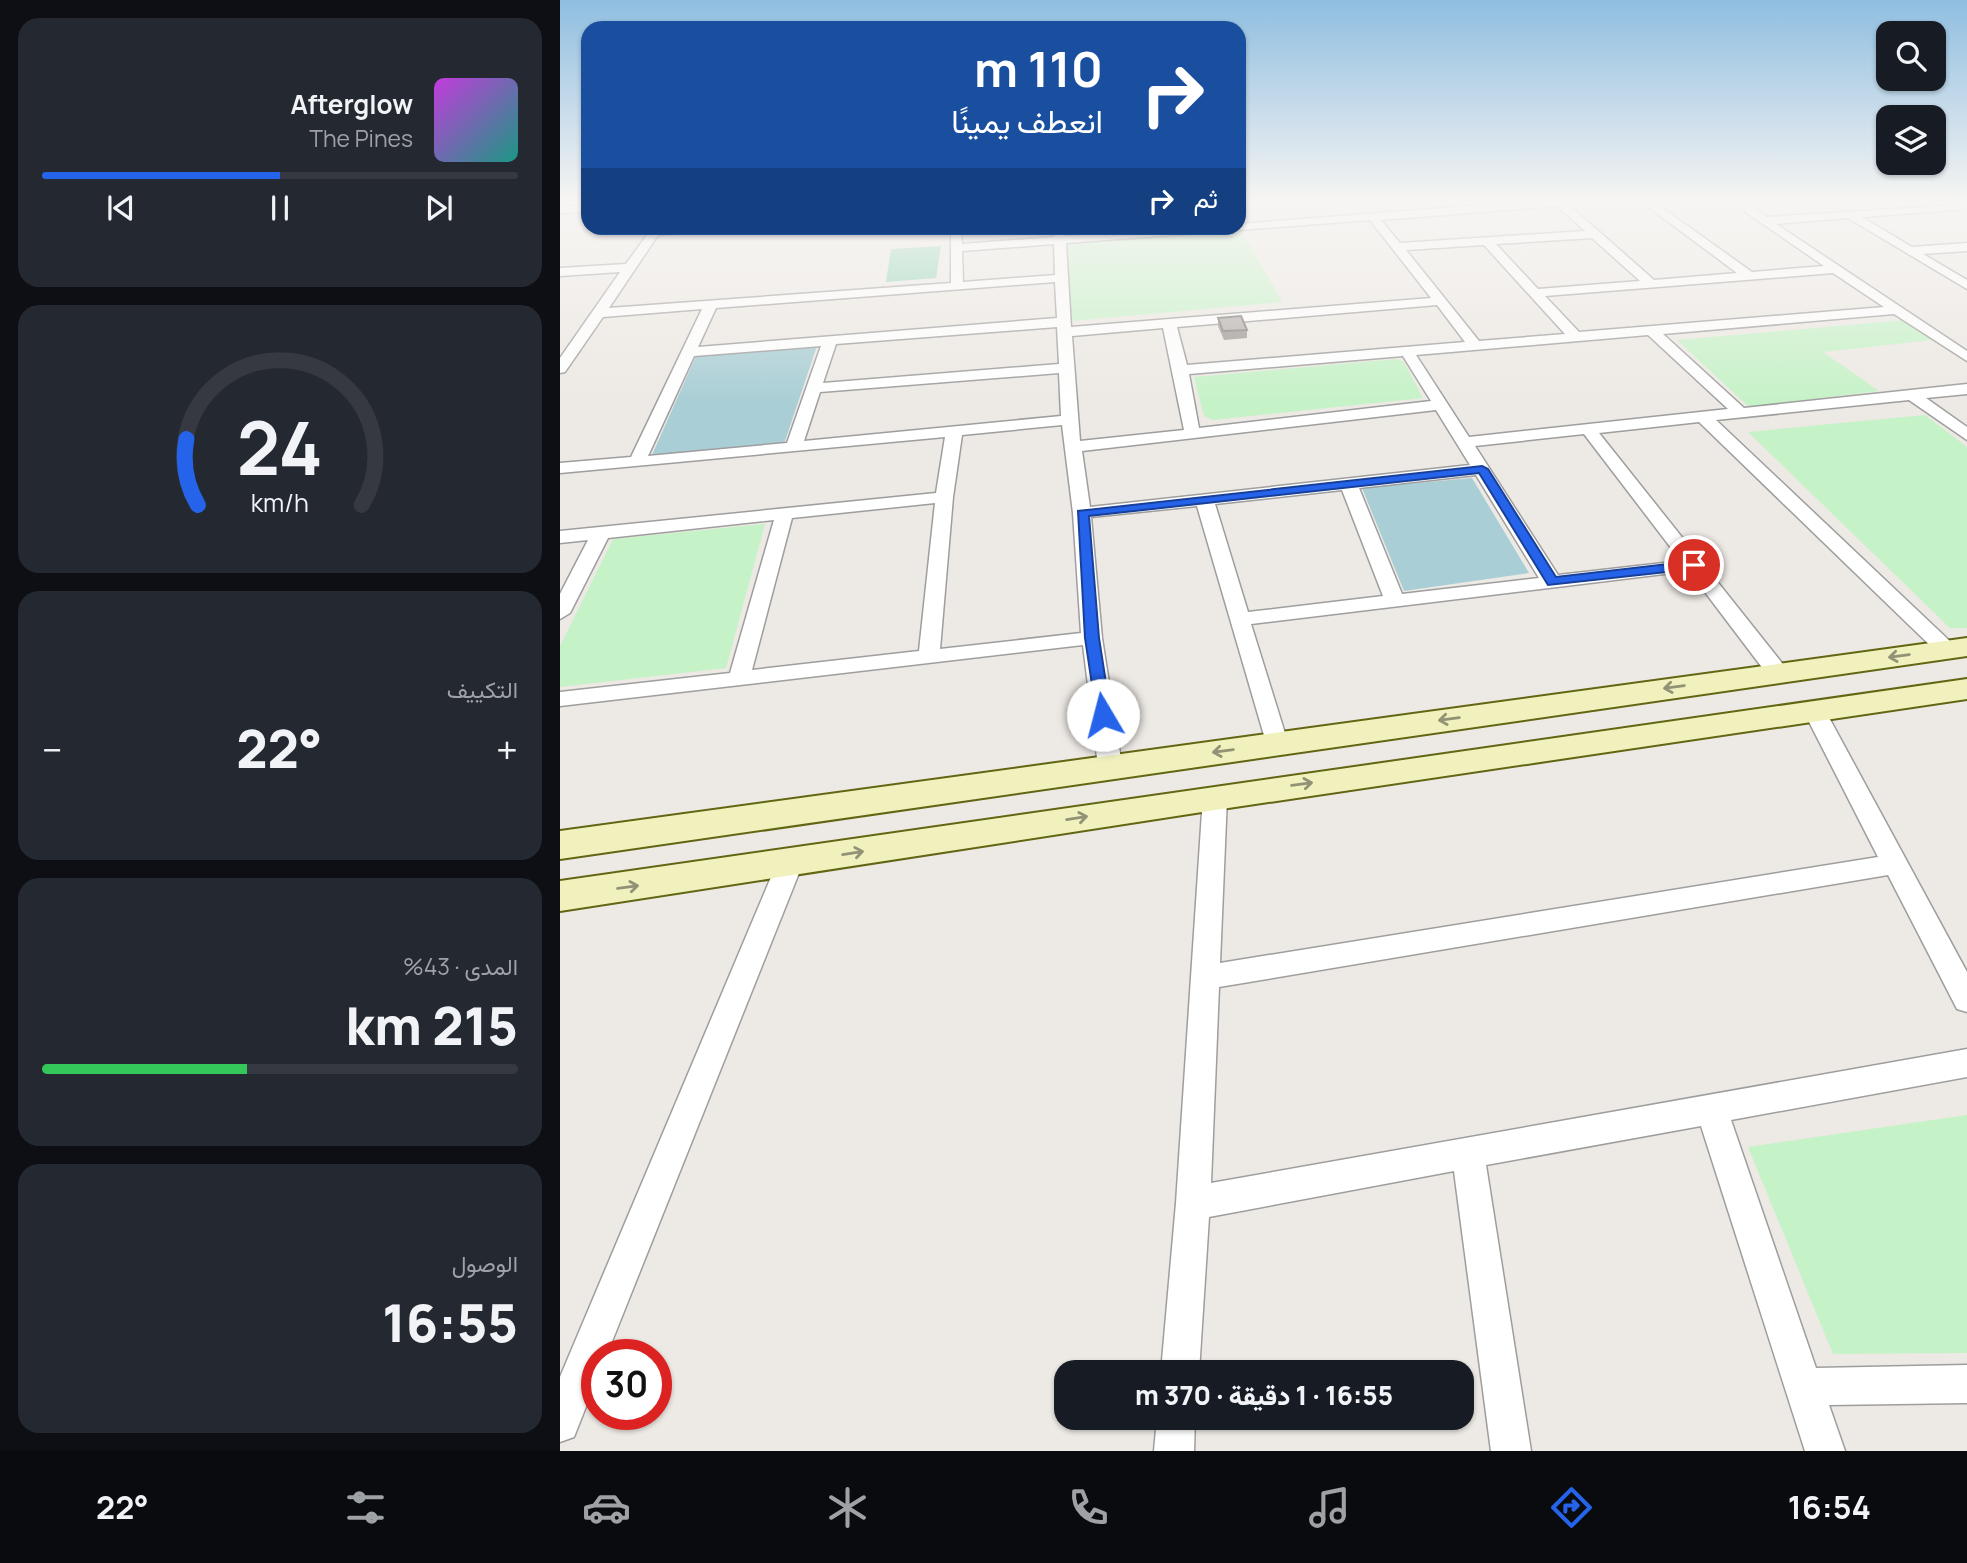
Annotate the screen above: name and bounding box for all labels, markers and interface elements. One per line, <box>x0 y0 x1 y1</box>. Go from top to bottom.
map controls <box>1876 21 1946 175</box>
button: search <box>1876 21 1946 91</box>
text: 110 m <box>974 35 1103 102</box>
icon: right <box>1127 49 1218 140</box>
text: Afterglow <box>291 86 413 122</box>
text: انعطف يمينًا <box>951 99 1103 143</box>
button: layers <box>1876 105 1946 175</box>
text: The Pines <box>309 122 413 154</box>
text: ثم <box>1194 180 1218 216</box>
icon: right <box>1142 182 1180 220</box>
icon: previous <box>102 189 140 227</box>
icon: pause <box>261 189 299 227</box>
icon: next <box>420 189 458 227</box>
text: 24 <box>237 397 323 497</box>
text: km/h <box>251 485 309 520</box>
pin <box>1664 535 1724 595</box>
icon: arrive <box>1675 546 1713 584</box>
one-way arrow <box>1889 650 1911 663</box>
text: التكييف <box>447 673 518 705</box>
position arrow <box>1066 678 1140 752</box>
one-way arrow <box>1663 681 1686 694</box>
text: 22° <box>236 713 322 784</box>
one-way arrow <box>1438 713 1461 726</box>
text: − <box>42 723 63 775</box>
text: + <box>496 723 518 775</box>
one-way arrow <box>1213 744 1235 757</box>
one-way arrow <box>1290 777 1313 790</box>
one-way arrow <box>1065 811 1088 824</box>
one-way arrow <box>841 846 863 859</box>
one-way arrow <box>616 880 638 893</box>
text: المدى · 43% <box>403 950 518 982</box>
text: 215 km <box>346 990 518 1061</box>
text: الوصول <box>452 1247 518 1279</box>
text: 16:55 <box>382 1287 518 1358</box>
speed limit sign: 30 <box>581 1339 672 1430</box>
text: 16:55 · 1 دقيقة · 370 m <box>1135 1377 1393 1413</box>
icon: filters <box>341 1483 390 1532</box>
icon: car <box>582 1483 631 1532</box>
icon: climate <box>823 1483 872 1532</box>
icon: phone <box>1064 1483 1113 1532</box>
icon: music <box>1305 1483 1354 1532</box>
icon: directions <box>1547 1483 1596 1532</box>
text: 22° <box>96 1485 149 1529</box>
text: 16:54 <box>1788 1485 1871 1529</box>

